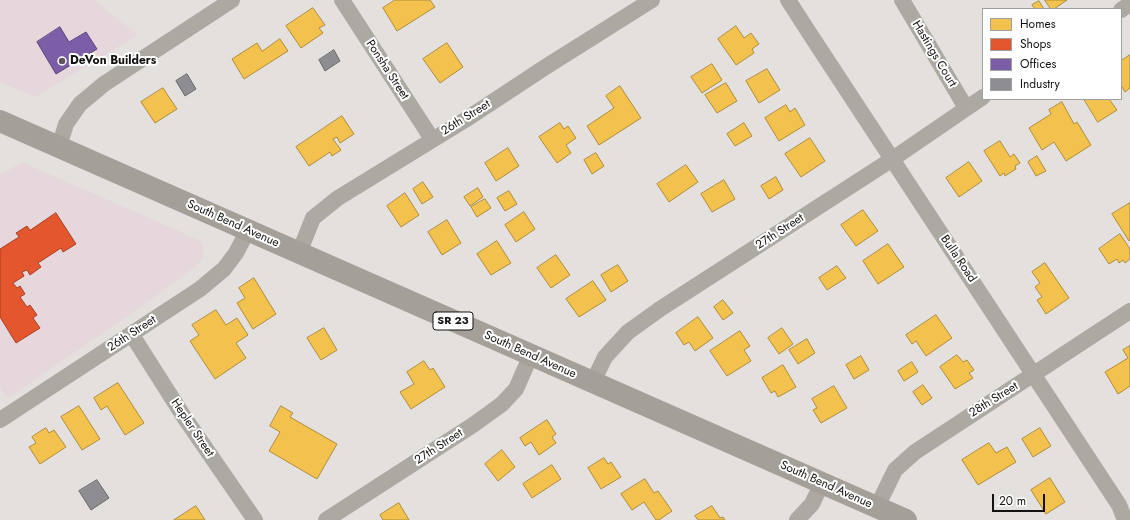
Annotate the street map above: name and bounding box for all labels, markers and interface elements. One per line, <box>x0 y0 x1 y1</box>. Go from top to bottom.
legend <box>982 8 1122 100</box>
text: Homes <box>1020 15 1056 33</box>
street label: Hastings Court <box>909 18 959 90</box>
text: Shops <box>1020 35 1051 53</box>
street label: Ponsha Street <box>362 37 412 103</box>
place label: DeVon Builders <box>70 54 156 68</box>
text: Offices <box>1020 55 1056 73</box>
marker: DeVon Builders <box>57 56 67 66</box>
text: Industry <box>1020 75 1060 93</box>
street label: 26th Street <box>439 97 493 139</box>
street label: South Bend Avenue <box>185 197 281 251</box>
street label: 27th Street <box>753 211 807 253</box>
street label: Bulla Road <box>937 233 979 285</box>
road number: SR 23 <box>433 312 473 330</box>
street label: 26th Street <box>105 313 159 355</box>
street label: South Bend Avenue <box>482 328 578 382</box>
street label: 28th Street <box>967 379 1021 421</box>
street label: Hepler Street <box>167 396 217 460</box>
street label: 27th Street <box>412 426 466 468</box>
street label: South Bend Avenue <box>778 458 874 512</box>
scale bar <box>994 486 1047 512</box>
text: 20 m <box>999 492 1026 510</box>

